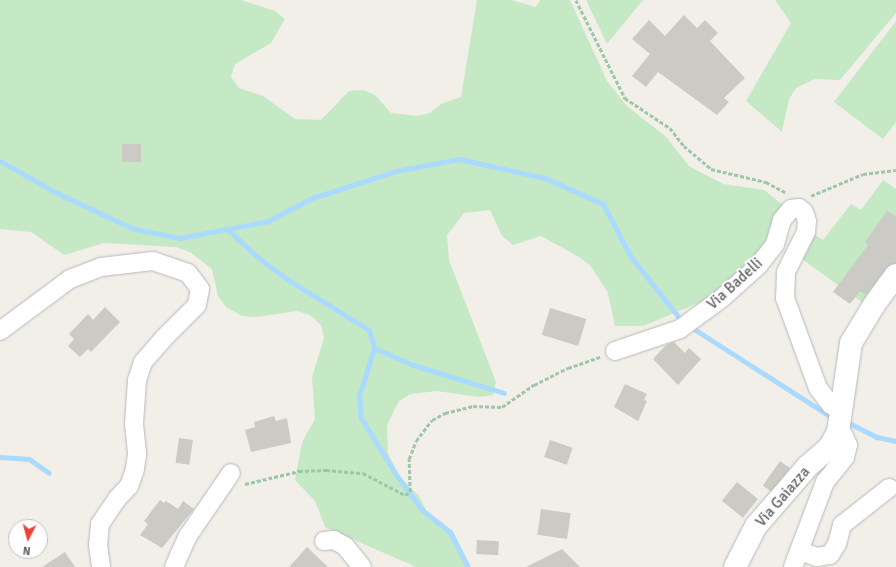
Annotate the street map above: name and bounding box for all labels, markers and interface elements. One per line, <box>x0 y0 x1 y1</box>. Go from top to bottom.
street label: Via Badelli <box>704 254 766 314</box>
street label: Via Gaiazza <box>752 463 814 531</box>
north arrow <box>8 519 48 559</box>
text: N <box>22 544 31 557</box>

